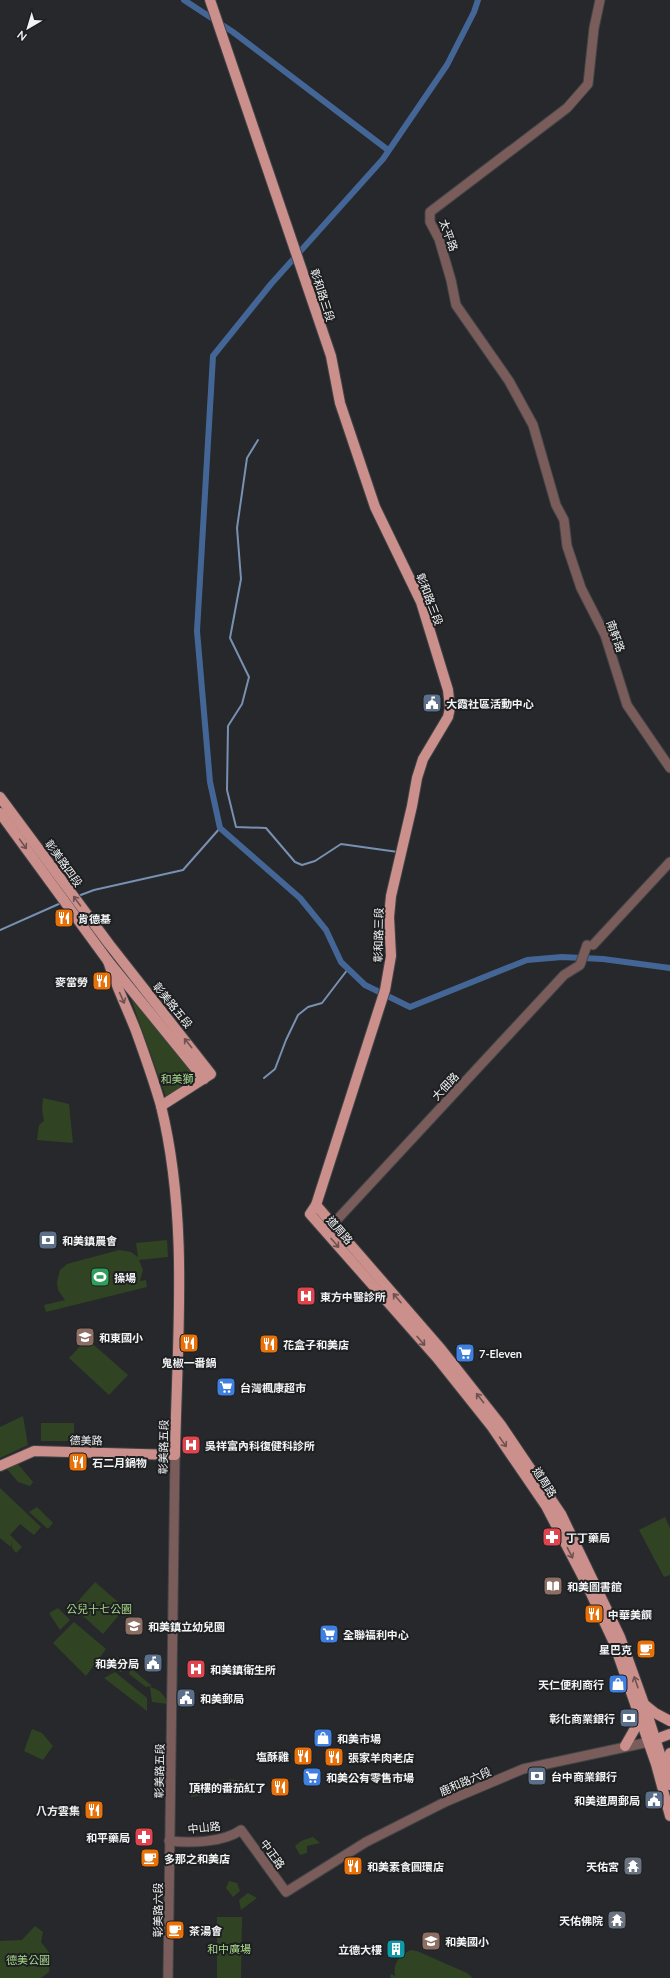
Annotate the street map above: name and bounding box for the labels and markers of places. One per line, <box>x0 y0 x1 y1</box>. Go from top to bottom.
public building icon: 大霞社區活動中心 <box>421 692 443 714</box>
place label: 大霞社區活動中心 <box>446 697 534 710</box>
restaurant icon: 肯德基 <box>53 907 75 929</box>
place label: 肯德基 <box>78 912 111 925</box>
restaurant icon: 麥當勞 <box>91 970 113 992</box>
place label: 麥當勞 <box>55 975 88 988</box>
bank icon: 和美鎮農會 <box>37 1229 59 1251</box>
place label: 和美鎮農會 <box>62 1234 117 1247</box>
sports icon: 操場 <box>89 1266 111 1288</box>
place label: 操場 <box>114 1271 136 1284</box>
hospital icon: 東方中醫診所 <box>295 1285 317 1307</box>
place label: 東方中醫診所 <box>320 1290 386 1303</box>
school or university icon: 和東國小 <box>74 1326 96 1348</box>
place label: 和東國小 <box>99 1331 143 1344</box>
restaurant icon: 鬼椒一番鍋 <box>178 1332 200 1354</box>
restaurant icon: 花盒子和美店 <box>258 1333 280 1355</box>
place label: 花盒子和美店 <box>283 1338 349 1351</box>
supermarket icon: 7-Eleven <box>454 1342 476 1364</box>
place label: 7-Eleven <box>479 1347 522 1360</box>
place label: 鬼椒一番鍋 <box>162 1356 217 1369</box>
supermarket icon: 台灣楓康超市 <box>215 1376 237 1398</box>
place label: 台灣楓康超市 <box>240 1381 306 1394</box>
hospital icon: 吳祥富內科復健科診所 <box>180 1434 202 1456</box>
place label: 吳祥富內科復健科診所 <box>205 1439 315 1452</box>
restaurant icon: 石二月鍋物 <box>67 1451 89 1473</box>
place label: 石二月鍋物 <box>92 1456 147 1469</box>
pharmacy icon: 丁丁藥局 <box>541 1526 563 1548</box>
place label: 丁丁藥局 <box>566 1531 610 1544</box>
library icon: 和美圖書館 <box>542 1575 564 1597</box>
place label: 和美圖書館 <box>567 1580 622 1593</box>
restaurant icon: 中華美饌 <box>583 1603 605 1625</box>
place label: 中華美饌 <box>608 1608 652 1621</box>
school or university icon: 和美鎮立幼兒園 <box>123 1615 145 1637</box>
place label: 和美鎮立幼兒園 <box>148 1620 225 1633</box>
supermarket icon: 全聯福利中心 <box>318 1623 340 1645</box>
place label: 全聯福利中心 <box>343 1628 409 1641</box>
cafe icon: 星巴克 <box>635 1638 657 1660</box>
place label: 星巴克 <box>599 1643 632 1656</box>
public building icon: 和美分局 <box>142 1652 164 1674</box>
place label: 和美分局 <box>95 1657 139 1670</box>
hospital icon: 和美鎮衛生所 <box>185 1658 207 1680</box>
place label: 和美鎮衛生所 <box>210 1663 276 1676</box>
shop icon: 天仁便利商行 <box>607 1673 629 1695</box>
place label: 天仁便利商行 <box>538 1678 604 1691</box>
public building icon: 和美郵局 <box>175 1687 197 1709</box>
place label: 和美郵局 <box>200 1692 244 1705</box>
bank icon: 彰化商業銀行 <box>618 1707 640 1729</box>
place label: 彰化商業銀行 <box>549 1712 615 1725</box>
shop icon: 和美市場 <box>312 1727 334 1749</box>
place label: 和美市場 <box>337 1732 381 1745</box>
restaurant icon: 塩酥雞 <box>292 1745 314 1767</box>
restaurant icon: 張家羊肉老店 <box>323 1746 345 1768</box>
place label: 塩酥雞 <box>256 1750 289 1763</box>
place label: 張家羊肉老店 <box>348 1751 414 1764</box>
bank icon: 台中商業銀行 <box>526 1765 548 1787</box>
supermarket icon: 和美公有零售市場 <box>301 1766 323 1788</box>
place label: 台中商業銀行 <box>551 1770 617 1783</box>
place label: 和美公有零售市場 <box>326 1771 414 1784</box>
restaurant icon: 頂樓的番茄紅了 <box>269 1776 291 1798</box>
place label: 頂樓的番茄紅了 <box>189 1781 266 1794</box>
public building icon: 和美道周郵局 <box>643 1789 665 1811</box>
place label: 和美道周郵局 <box>574 1794 640 1807</box>
restaurant icon: 八方雲集 <box>83 1799 105 1821</box>
place label: 八方雲集 <box>36 1804 80 1817</box>
pharmacy icon: 和平藥局 <box>133 1826 155 1848</box>
place label: 和平藥局 <box>86 1831 130 1844</box>
cafe icon: 多那之和美店 <box>139 1847 161 1869</box>
place label: 多那之和美店 <box>164 1852 230 1865</box>
restaurant icon: 和美素食圓環店 <box>342 1855 364 1877</box>
temple icon: 天佑宮 <box>622 1855 644 1877</box>
place label: 和美素食圓環店 <box>367 1860 444 1873</box>
place label: 天佑宮 <box>586 1860 619 1873</box>
temple icon: 天佑佛院 <box>606 1909 628 1931</box>
place label: 天佑佛院 <box>559 1914 603 1927</box>
cafe icon: 茶湯會 <box>164 1919 186 1941</box>
place label: 茶湯會 <box>189 1924 222 1937</box>
school or university icon: 和美國小 <box>420 1930 442 1952</box>
place label: 和美國小 <box>445 1935 489 1948</box>
building icon: 立德大樓 <box>385 1938 407 1960</box>
place label: 立德大樓 <box>338 1943 382 1956</box>

